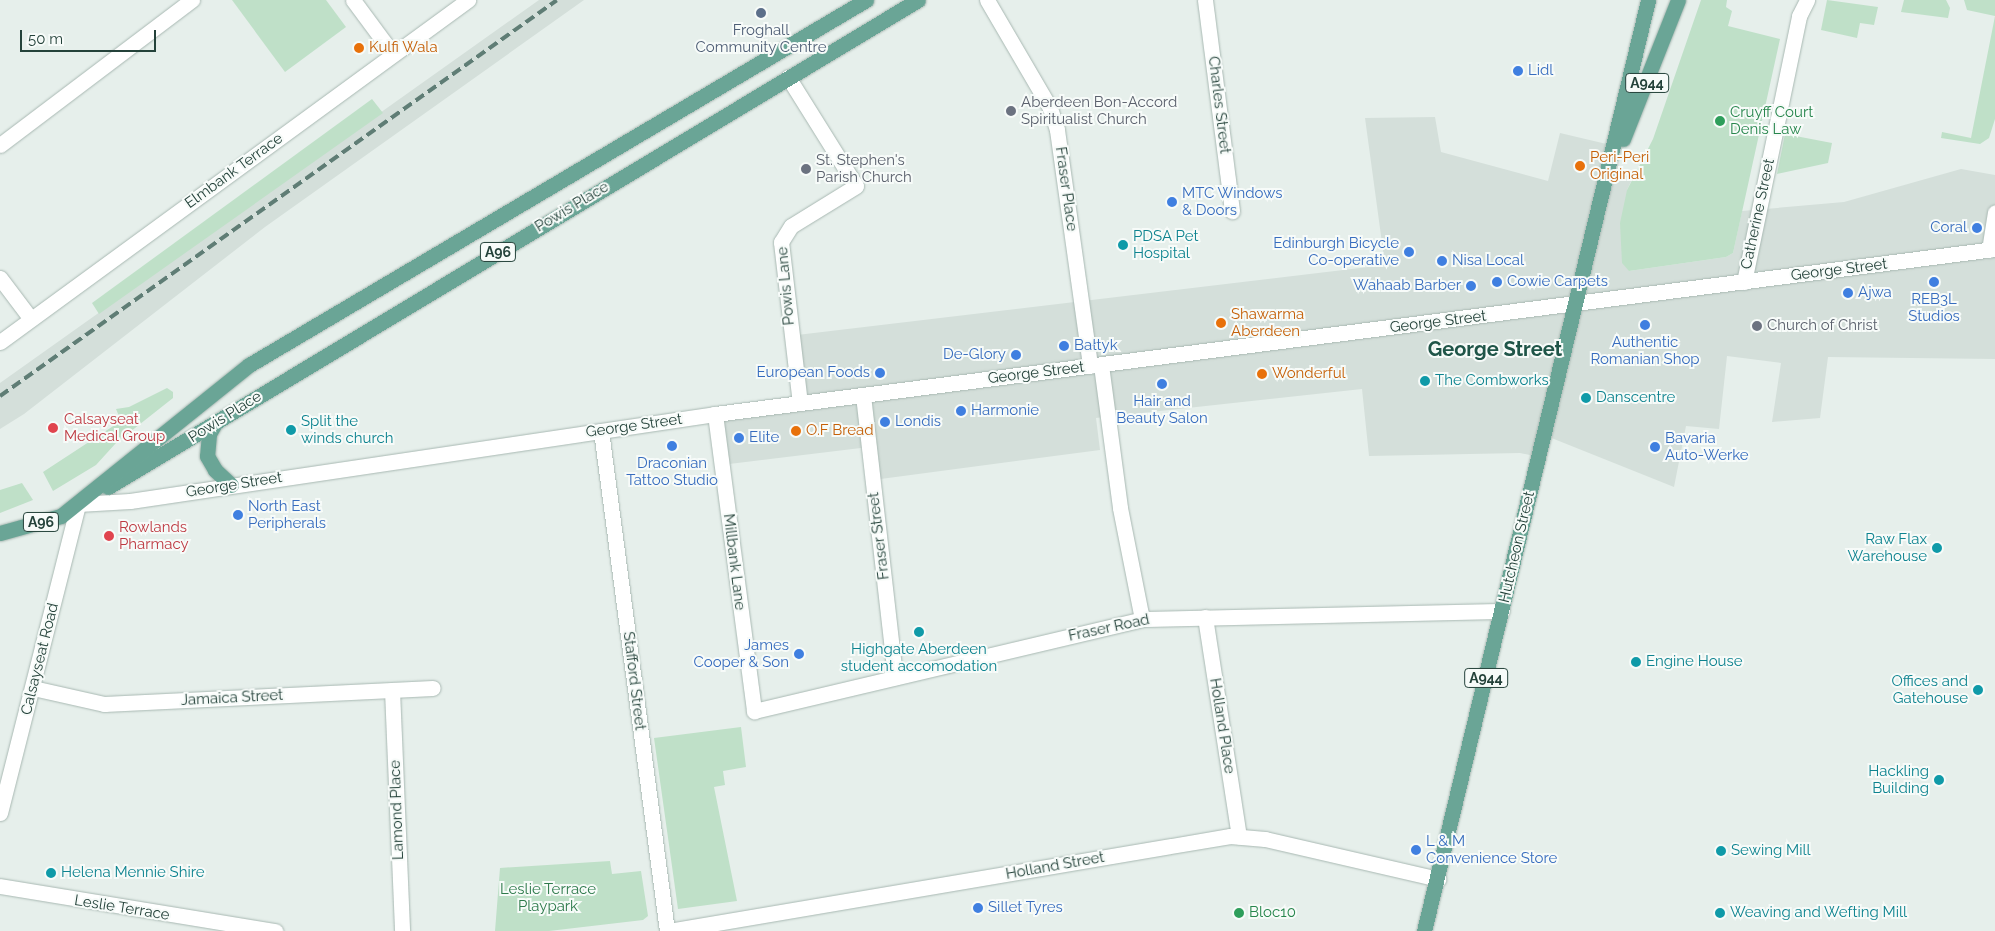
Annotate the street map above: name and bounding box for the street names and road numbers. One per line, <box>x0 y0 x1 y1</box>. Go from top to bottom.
street label: Charles Street <box>1204 55 1234 155</box>
road number: A944 <box>1624 72 1670 95</box>
street label: Elmbank Terrace <box>181 129 287 213</box>
street label: Fraser Place <box>1051 145 1081 233</box>
street label: Catherine Street <box>1738 157 1778 271</box>
street label: Powis Place <box>532 178 612 236</box>
road number: A96 <box>479 240 517 264</box>
street label: Powis Lane <box>774 246 798 326</box>
street label: George Street <box>1790 255 1888 285</box>
street label: George Street <box>1389 307 1487 337</box>
street label: George Street <box>987 358 1085 388</box>
street label: Powis Place <box>185 387 265 447</box>
street label: George Street <box>585 410 683 442</box>
street label: George Street <box>185 469 283 501</box>
street label: Hutcheon Street <box>1495 490 1539 604</box>
street label: Fraser Street <box>865 491 893 581</box>
road number: A96 <box>22 511 60 534</box>
street label: Millbank Lane <box>719 513 749 611</box>
street label: Calsayseat Road <box>17 601 63 717</box>
street label: Fraser Road <box>1067 611 1151 645</box>
street label: Stafford Street <box>619 631 649 731</box>
road number: A944 <box>1464 666 1508 690</box>
street label: Holland Place <box>1206 677 1238 775</box>
street label: Jamaica Street <box>180 686 284 710</box>
street label: Lamond Place <box>386 760 408 860</box>
street label: Holland Street <box>1004 848 1106 884</box>
street label: Leslie Terrace <box>73 892 171 924</box>

